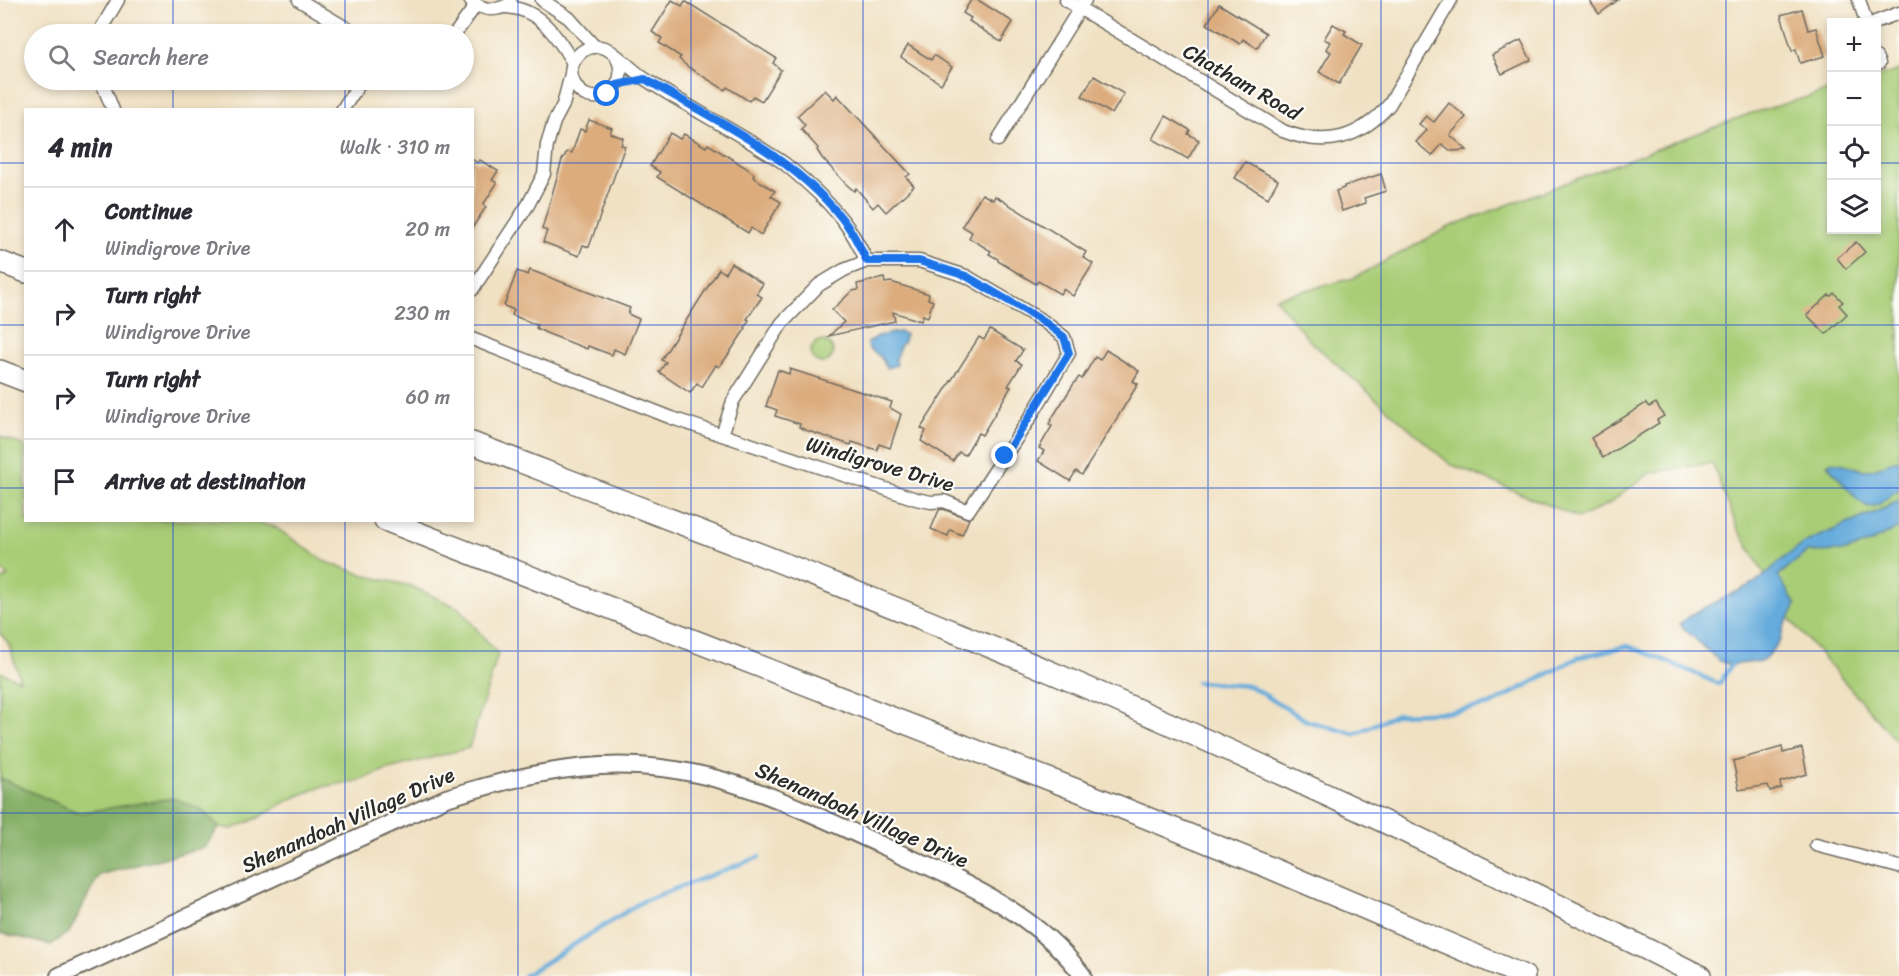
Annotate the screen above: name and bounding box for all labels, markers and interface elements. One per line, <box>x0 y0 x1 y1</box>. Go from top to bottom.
map controls <box>1827 18 1881 234</box>
button: + <box>1827 18 1881 72</box>
search box <box>24 24 474 90</box>
street label: Chatham Road <box>1175 33 1310 132</box>
text: Search here <box>93 38 209 77</box>
icon: search <box>45 41 78 74</box>
button: − <box>1827 72 1881 126</box>
route start <box>593 80 619 106</box>
text: 4 min <box>48 124 112 170</box>
button: locate <box>1827 126 1881 180</box>
text: Walk · 310 m <box>340 130 450 165</box>
button: layers <box>1827 180 1881 234</box>
text: Continue <box>105 192 193 231</box>
text: 20 m <box>405 212 450 247</box>
icon: ahead <box>48 213 81 246</box>
text: Windigrove Drive <box>105 231 250 266</box>
text: Turn right <box>105 276 200 315</box>
text: 230 m <box>394 296 450 331</box>
icon: right <box>48 297 81 330</box>
text: Windigrove Drive <box>105 315 250 350</box>
text: Turn right <box>105 360 200 399</box>
text: 60 m <box>405 380 450 415</box>
icon: right <box>48 381 81 414</box>
text: Windigrove Drive <box>105 399 250 434</box>
street label: Windigrove Drive <box>801 425 959 503</box>
route end <box>991 442 1017 468</box>
text: Arrive at destination <box>105 462 306 501</box>
icon: arrive <box>48 465 81 498</box>
street label: Shenandoah Village Drive <box>749 751 975 879</box>
street label: Shenandoah Village Drive <box>235 756 461 884</box>

